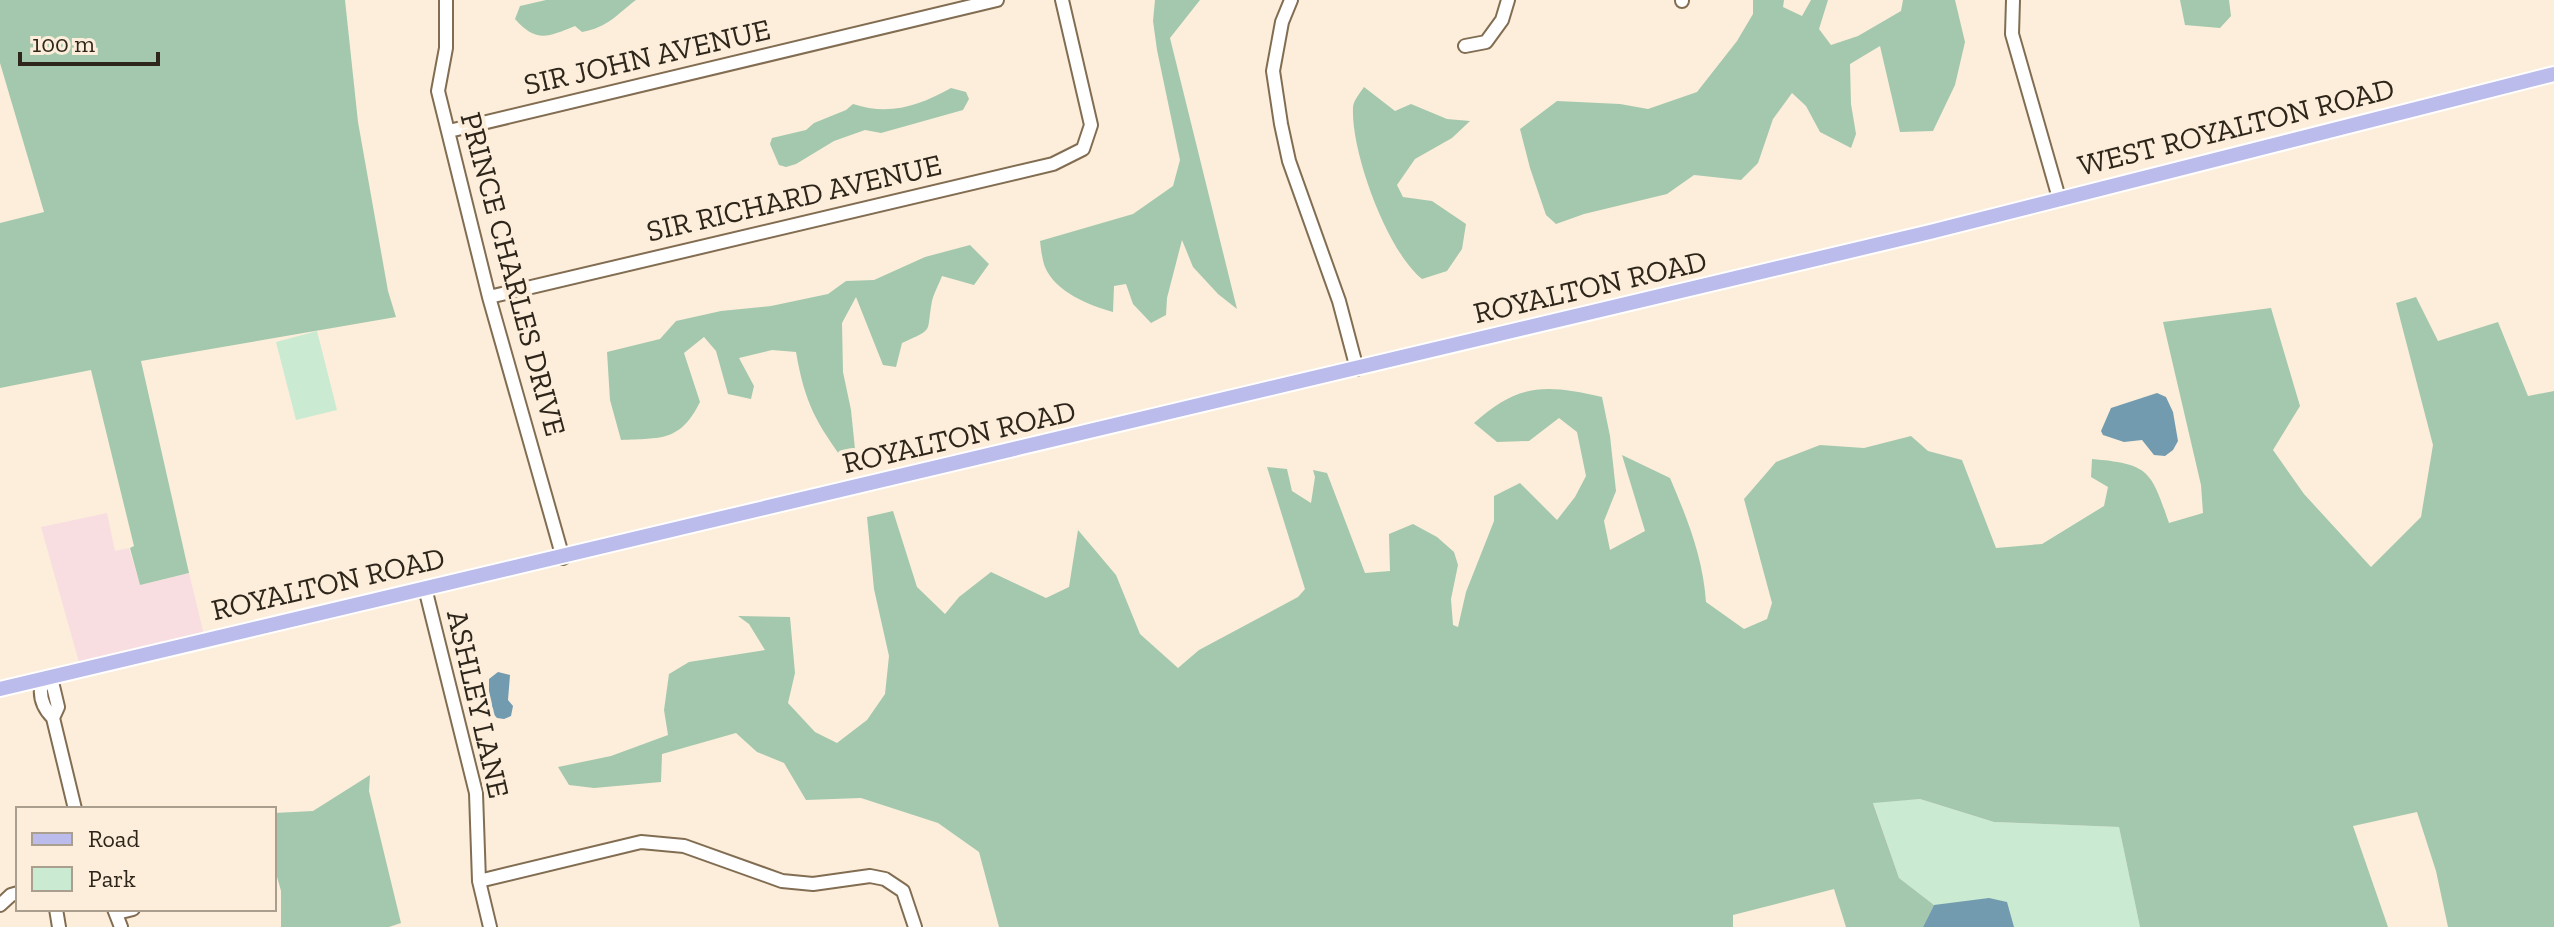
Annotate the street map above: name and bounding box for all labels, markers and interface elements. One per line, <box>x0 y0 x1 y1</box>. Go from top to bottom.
street label: SIR JOHN AVENUE <box>520 11 774 103</box>
scale bar <box>20 16 158 66</box>
text: 100 m <box>32 29 95 58</box>
street label: WEST ROYALTON ROAD <box>2074 70 2398 184</box>
street label: PRINCE CHARLES DRIVE <box>452 108 574 440</box>
street label: SIR RICHARD AVENUE <box>643 147 945 249</box>
street label: ROYALTON ROAD <box>1470 243 1710 331</box>
street label: ROYALTON ROAD <box>839 393 1079 481</box>
street label: ROYALTON ROAD <box>208 540 448 628</box>
street label: ASHLEY LANE <box>439 606 517 802</box>
legend <box>16 807 276 911</box>
text: Road <box>88 824 140 853</box>
text: Park <box>88 864 136 893</box>

